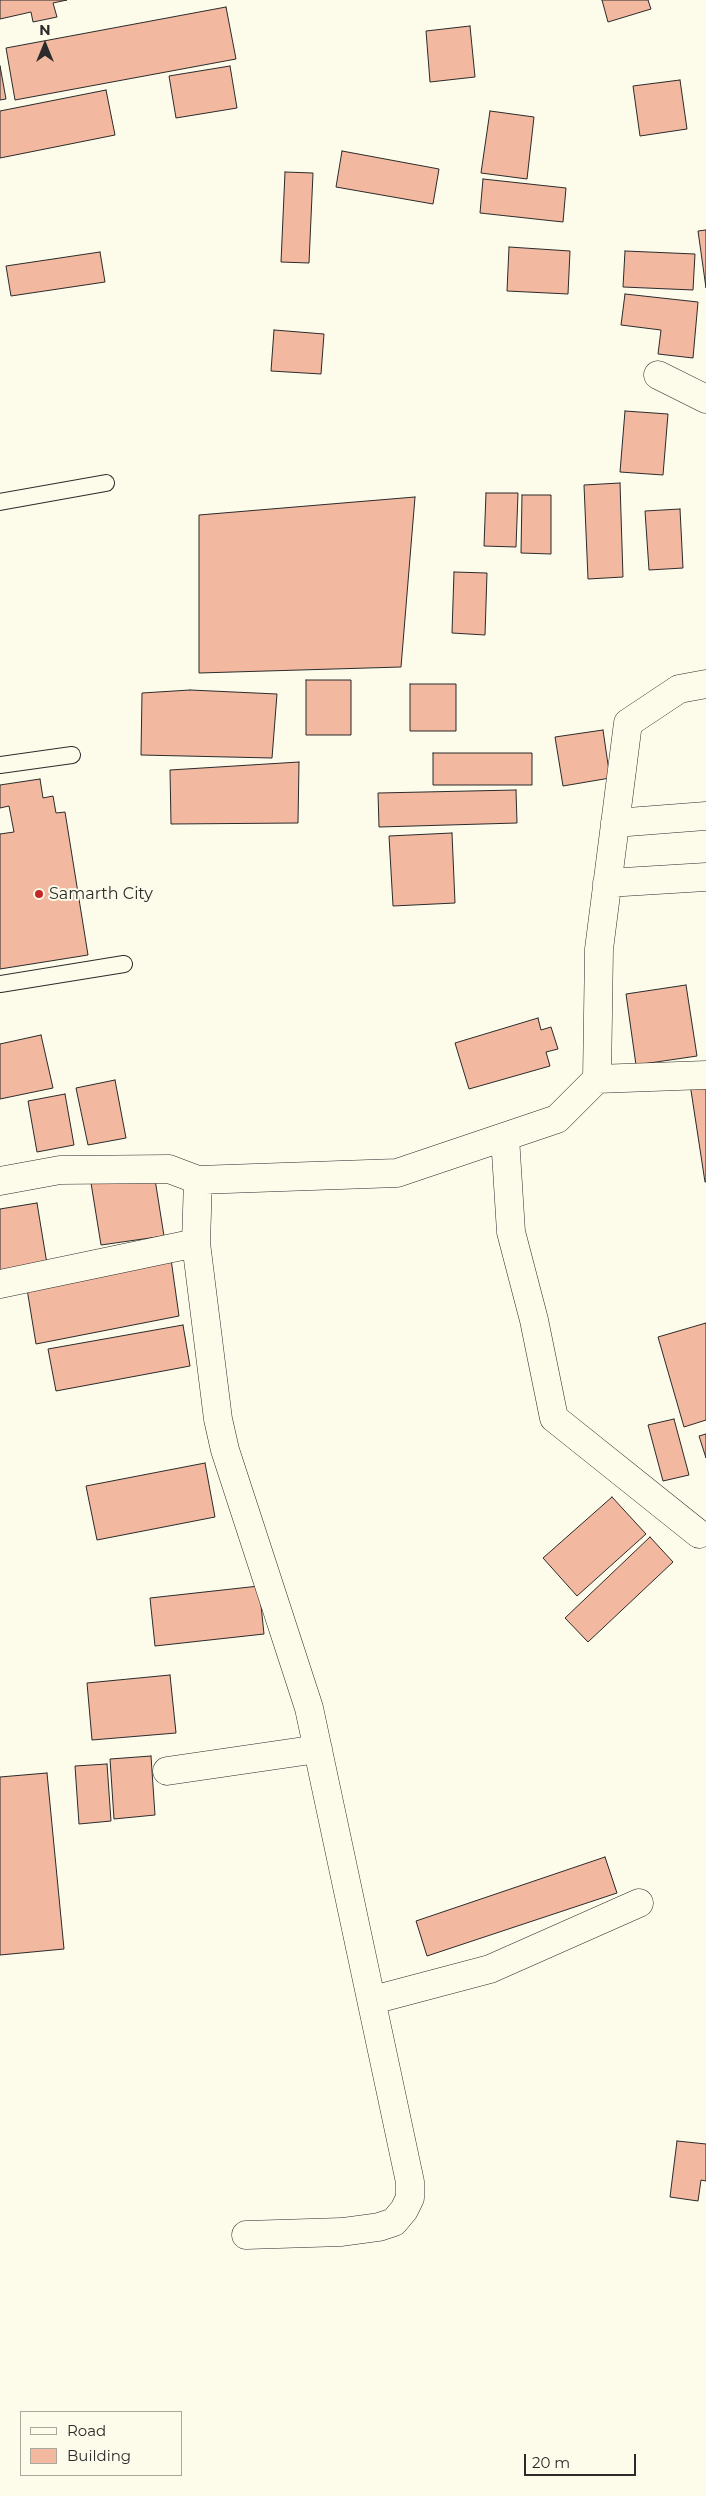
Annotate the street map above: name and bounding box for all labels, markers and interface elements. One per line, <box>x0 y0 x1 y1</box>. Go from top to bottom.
north arrow <box>20 20 70 70</box>
text: N <box>39 21 51 39</box>
place label: Samarth City <box>49 884 153 904</box>
marker: Samarth City <box>33 888 45 900</box>
legend <box>20 2411 182 2476</box>
text: Road <box>67 2421 106 2440</box>
scale bar <box>526 2444 638 2476</box>
text: Building <box>67 2446 131 2465</box>
text: 20 m <box>532 2453 570 2472</box>

